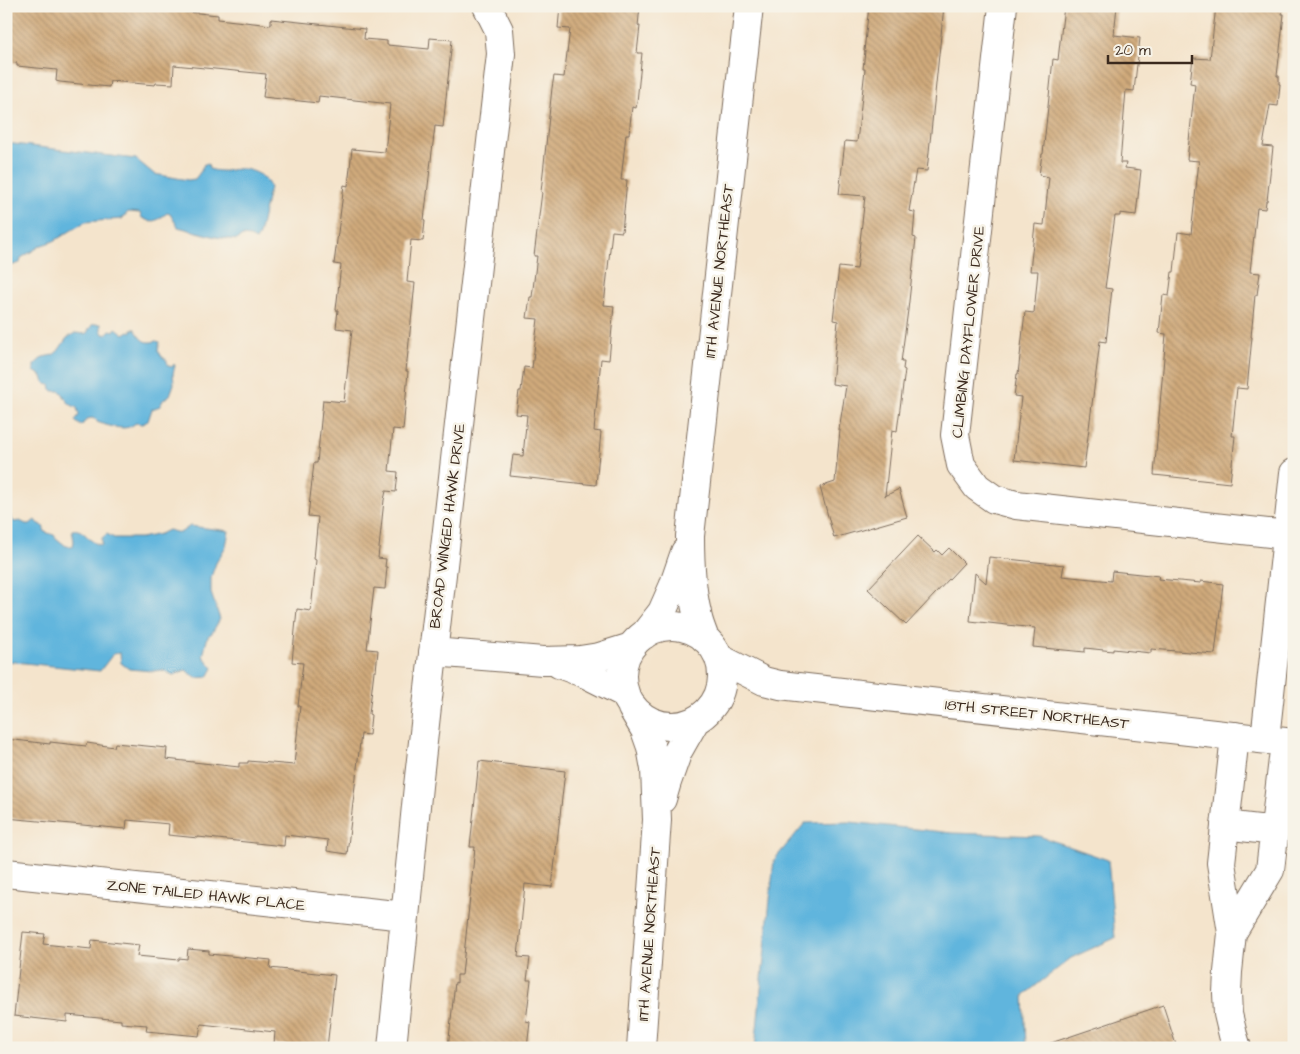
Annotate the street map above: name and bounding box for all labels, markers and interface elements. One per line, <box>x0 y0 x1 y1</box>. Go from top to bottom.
scale bar <box>1108 32 1191 64</box>
text: 20 m <box>1115 40 1151 61</box>
street label: 11TH AVENUE NORTHEAST <box>700 182 739 359</box>
street label: CLIMBING DAYFLOWER DRIVE <box>947 225 990 439</box>
street label: BROAD WINGED HAWK DRIVE <box>424 422 471 630</box>
street label: 18TH STREET NORTHEAST <box>944 694 1131 735</box>
street label: 11TH AVENUE NORTHEAST <box>633 845 666 1022</box>
street label: ZONE TAILED HAWK PLACE <box>106 875 306 916</box>

